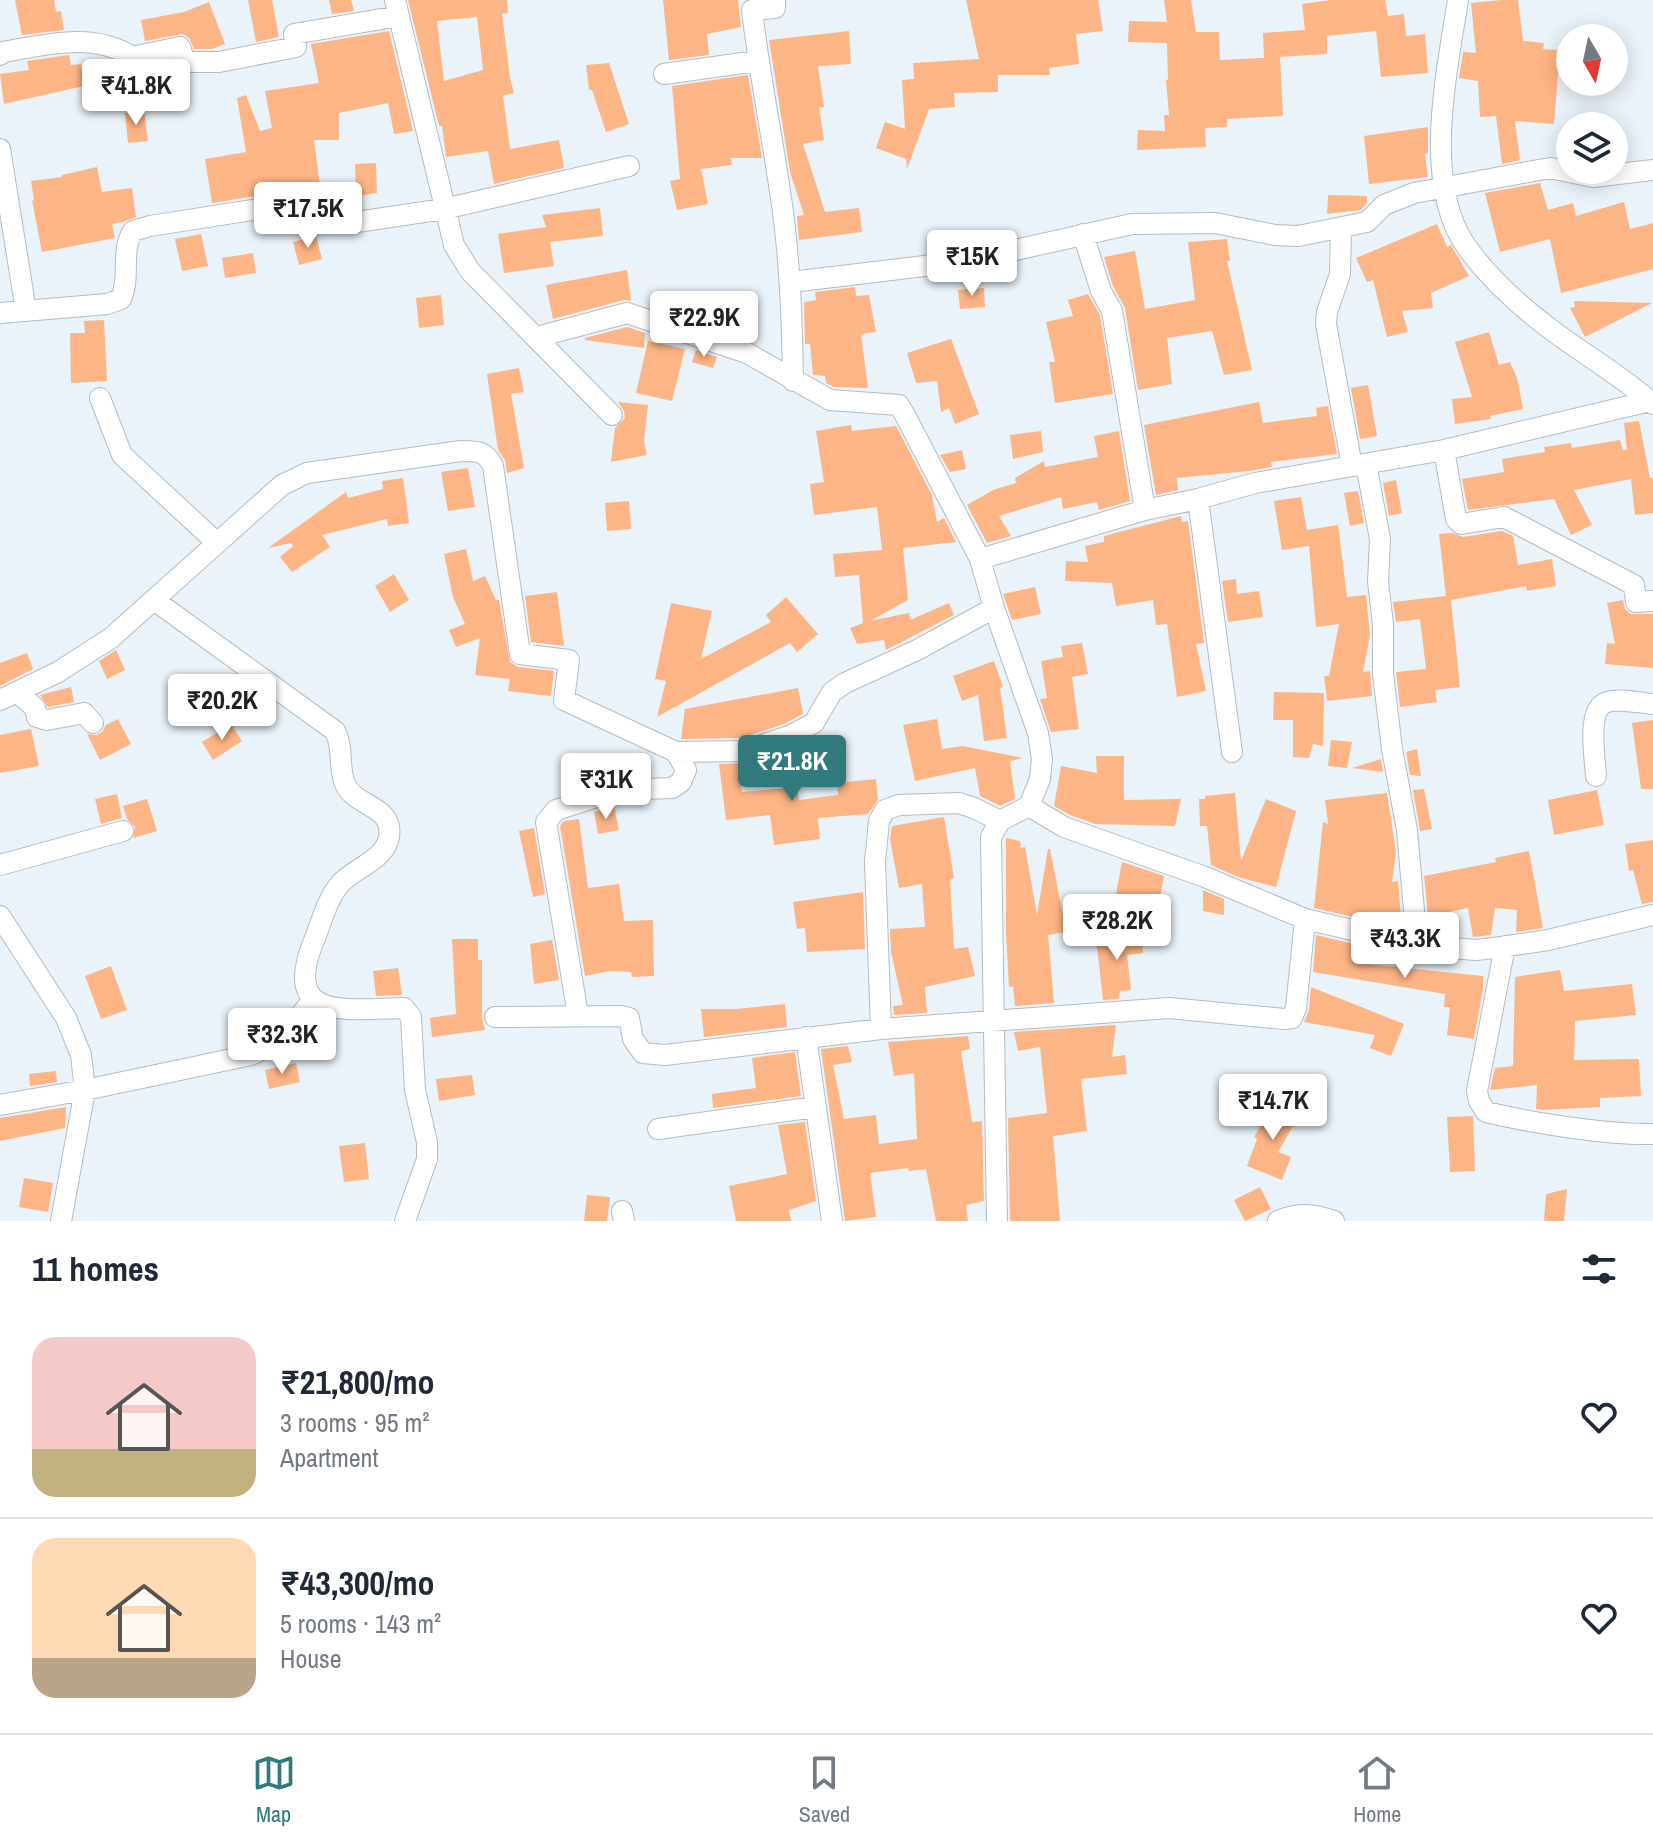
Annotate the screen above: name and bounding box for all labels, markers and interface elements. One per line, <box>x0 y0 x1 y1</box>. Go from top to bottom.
north arrow <box>1556 24 1628 96</box>
map controls <box>1556 24 1628 184</box>
pin: ₹41.8K <box>71 59 201 127</box>
text: ₹41.8K <box>100 67 172 102</box>
button: layers <box>1556 112 1628 184</box>
pin: ₹17.5K <box>243 182 373 250</box>
text: ₹17.5K <box>272 190 344 225</box>
pin: ₹15K <box>925 230 1019 298</box>
text: ₹15K <box>945 238 999 273</box>
pin: ₹22.9K <box>639 291 769 359</box>
text: ₹22.9K <box>668 299 740 334</box>
pin: ₹20.2K <box>157 674 287 742</box>
text: ₹20.2K <box>186 682 258 717</box>
pin: ₹21.8K <box>727 735 857 803</box>
text: ₹21.8K <box>756 743 828 778</box>
pin: ₹31K <box>559 753 653 821</box>
text: ₹31K <box>579 761 633 796</box>
pin: ₹28.2K <box>1052 894 1182 962</box>
text: ₹28.2K <box>1081 902 1153 937</box>
pin: ₹43.3K <box>1340 912 1470 980</box>
text: ₹43.3K <box>1369 920 1441 955</box>
pin: ₹32.3K <box>217 1008 347 1076</box>
text: ₹32.3K <box>246 1016 318 1051</box>
pin: ₹14.7K <box>1208 1074 1338 1142</box>
text: ₹14.7K <box>1237 1082 1309 1117</box>
text: 11 homes <box>32 1246 159 1292</box>
icon: filters <box>1577 1247 1621 1291</box>
text: ₹21,800/mo <box>280 1359 435 1405</box>
icon: home <box>96 1369 192 1465</box>
icon: heart <box>1577 1395 1621 1439</box>
text: 3 rooms · 95 m² <box>280 1405 429 1440</box>
text: Apartment <box>280 1440 378 1475</box>
text: ₹43,300/mo <box>280 1560 435 1606</box>
icon: home <box>96 1570 192 1666</box>
icon: heart <box>1577 1596 1621 1640</box>
text: 5 rooms · 143 m² <box>280 1606 441 1641</box>
text: House <box>280 1641 342 1676</box>
tab: Map <box>252 1751 296 1829</box>
tab: Saved <box>799 1751 850 1829</box>
tab: Home <box>1353 1751 1401 1829</box>

